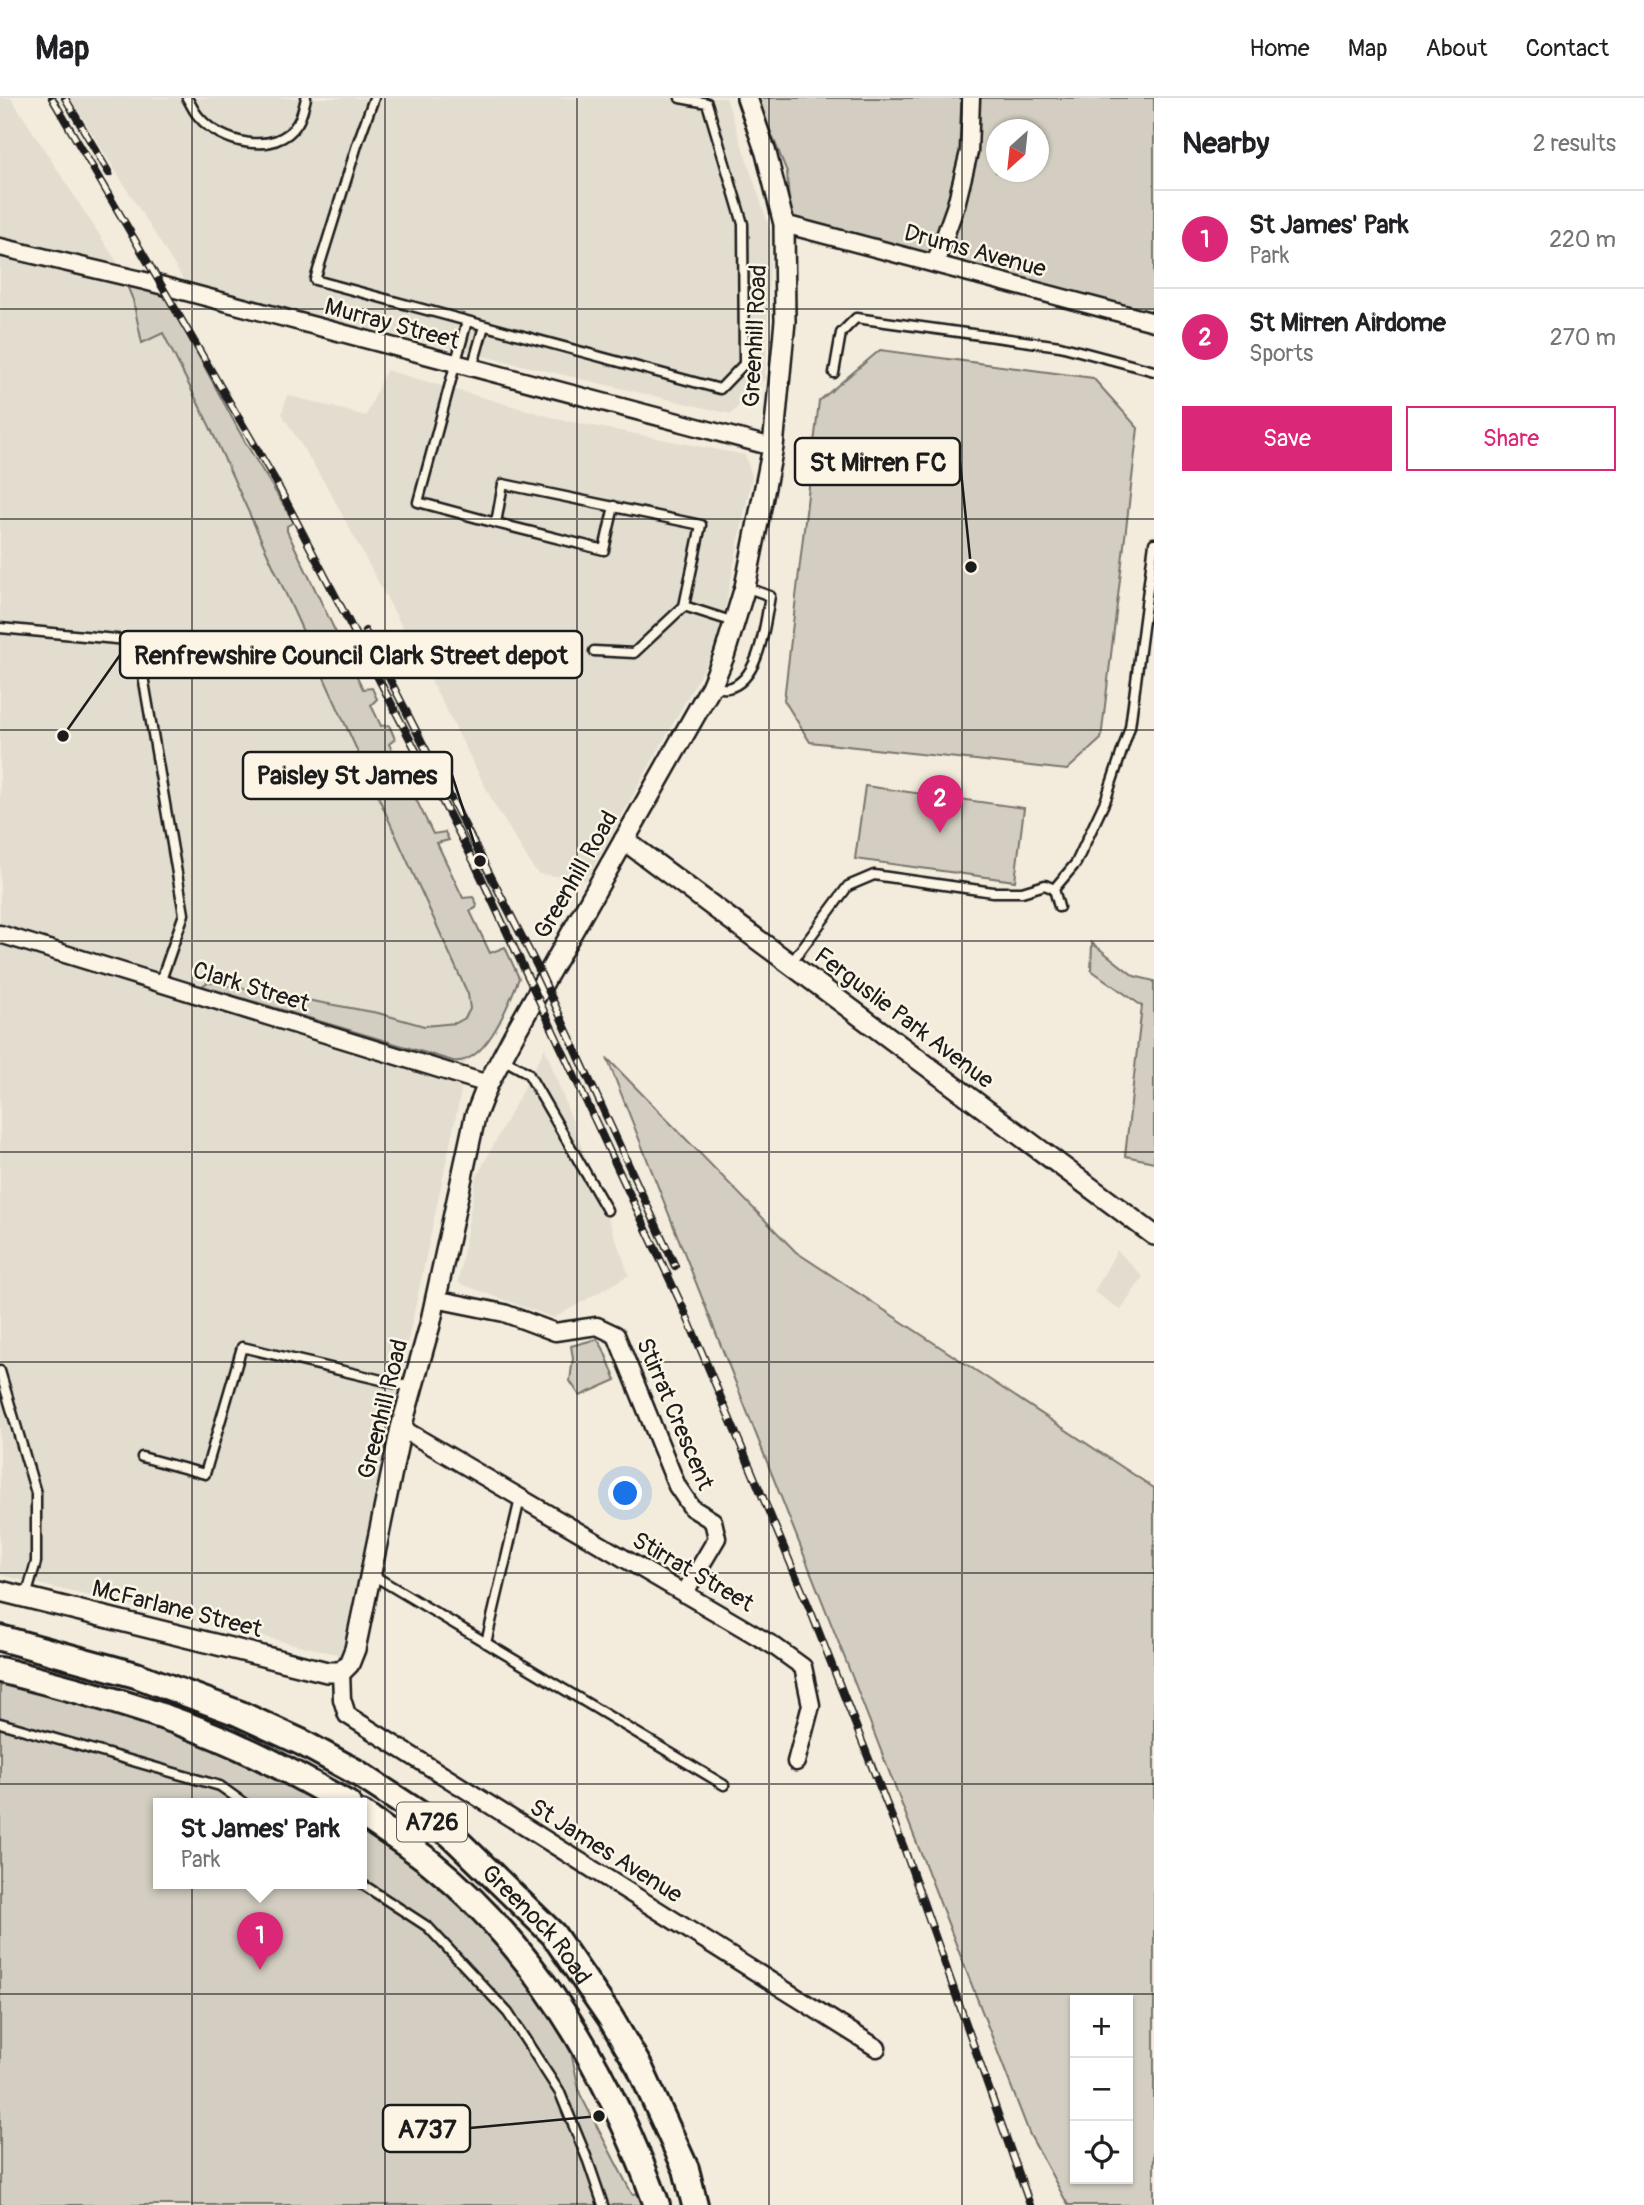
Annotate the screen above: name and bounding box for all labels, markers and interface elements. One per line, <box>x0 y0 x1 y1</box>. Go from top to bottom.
text: Map <box>35 28 90 69</box>
text: Home <box>1249 34 1310 63</box>
text: Map <box>1348 34 1388 63</box>
text: About <box>1426 34 1488 63</box>
text: Contact <box>1526 34 1609 63</box>
north arrow <box>986 119 1049 182</box>
text: Nearby <box>1182 125 1269 162</box>
text: 2 results <box>1533 129 1616 158</box>
text: St James' Park <box>1249 209 1409 241</box>
street label: Drums Avenue <box>901 218 1049 284</box>
text: 1 <box>1201 225 1210 254</box>
text: 220 m <box>1549 225 1616 254</box>
text: Park <box>1249 241 1289 270</box>
street label: Greenhill Road <box>737 264 773 408</box>
street label: Murray Street <box>322 292 463 356</box>
text: St Mirren Airdome <box>1249 307 1446 339</box>
text: 2 <box>1199 323 1211 352</box>
text: 270 m <box>1550 323 1616 352</box>
text: Sports <box>1249 339 1313 368</box>
button: Save <box>1182 406 1392 471</box>
button: Share <box>1406 406 1616 471</box>
callout: St Mirren FC <box>795 438 960 485</box>
text: St Mirren FC <box>809 447 947 479</box>
callout: Renfrewshire Council Clark Street depot <box>120 631 582 678</box>
text: Renfrewshire Council Clark Street depot <box>134 640 568 672</box>
callout: Paisley St James <box>243 752 452 799</box>
text: Paisley St James <box>257 760 438 792</box>
pin: 2 <box>917 775 963 833</box>
street label: Greenhill Road <box>528 806 624 944</box>
street label: Ferguslie Park Avenue <box>809 941 1000 1095</box>
street label: Clark Street <box>189 956 313 1019</box>
street label: Stirrat Crescent <box>630 1334 720 1495</box>
street label: Greenhill Road <box>352 1336 414 1482</box>
your location <box>608 1476 642 1510</box>
street label: Stirrat Street <box>627 1526 759 1619</box>
street label: McFarlane Street <box>89 1574 265 1644</box>
street label: St James Avenue <box>524 1792 688 1910</box>
popup <box>153 1798 367 1889</box>
road number: A726 <box>397 1802 467 1842</box>
text: St James' Park <box>180 1813 340 1845</box>
text: Park <box>180 1845 220 1874</box>
street label: Greenock Road <box>476 1858 598 1990</box>
pin: 1 <box>237 1912 283 1970</box>
map controls <box>1070 1995 1133 2184</box>
button: + <box>1070 1995 1133 2058</box>
button: − <box>1070 2058 1133 2121</box>
callout: A737 <box>383 2105 470 2152</box>
text: A737 <box>398 2114 457 2146</box>
button: locate <box>1070 2121 1133 2184</box>

